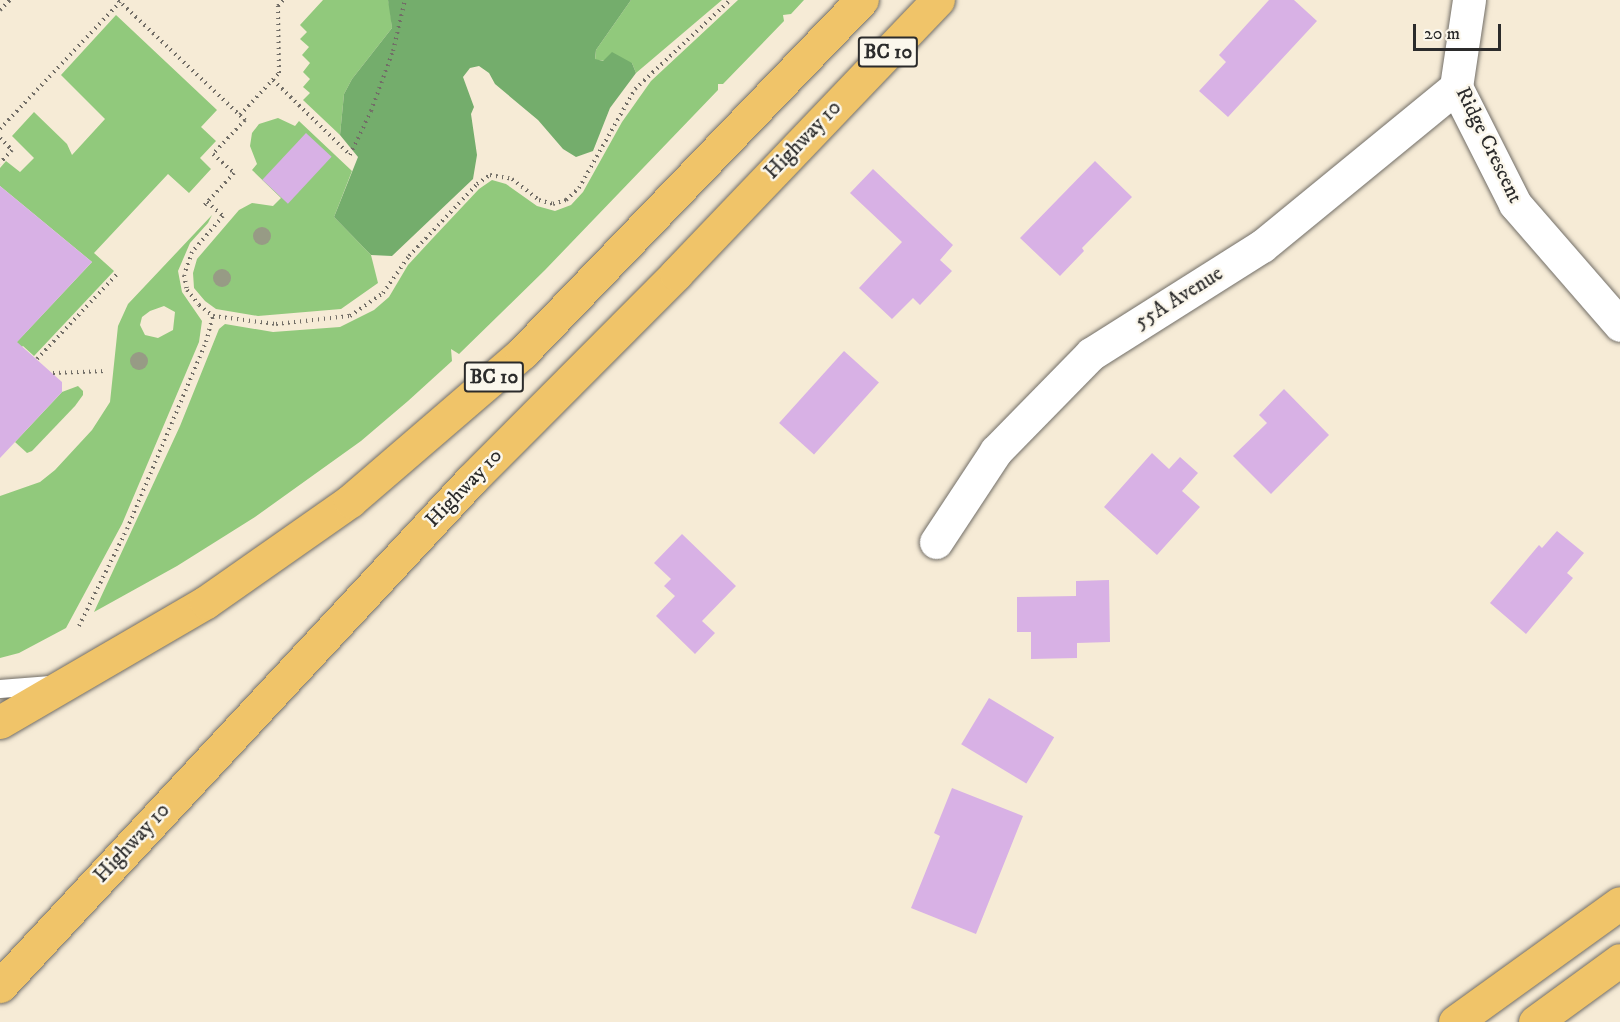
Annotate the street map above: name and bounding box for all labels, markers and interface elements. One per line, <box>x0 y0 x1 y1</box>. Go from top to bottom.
scale bar <box>1416 12 1504 50</box>
text: 20 m <box>1424 23 1460 45</box>
road number: BC 10 <box>856 35 920 69</box>
street label: Ridge Crescent <box>1450 83 1528 207</box>
street label: Highway 10 <box>759 95 847 185</box>
street label: 55A Avenue <box>1130 261 1228 335</box>
road number: BC 10 <box>462 360 526 394</box>
street label: Highway 10 <box>420 443 508 533</box>
street label: Highway 10 <box>89 798 175 888</box>

